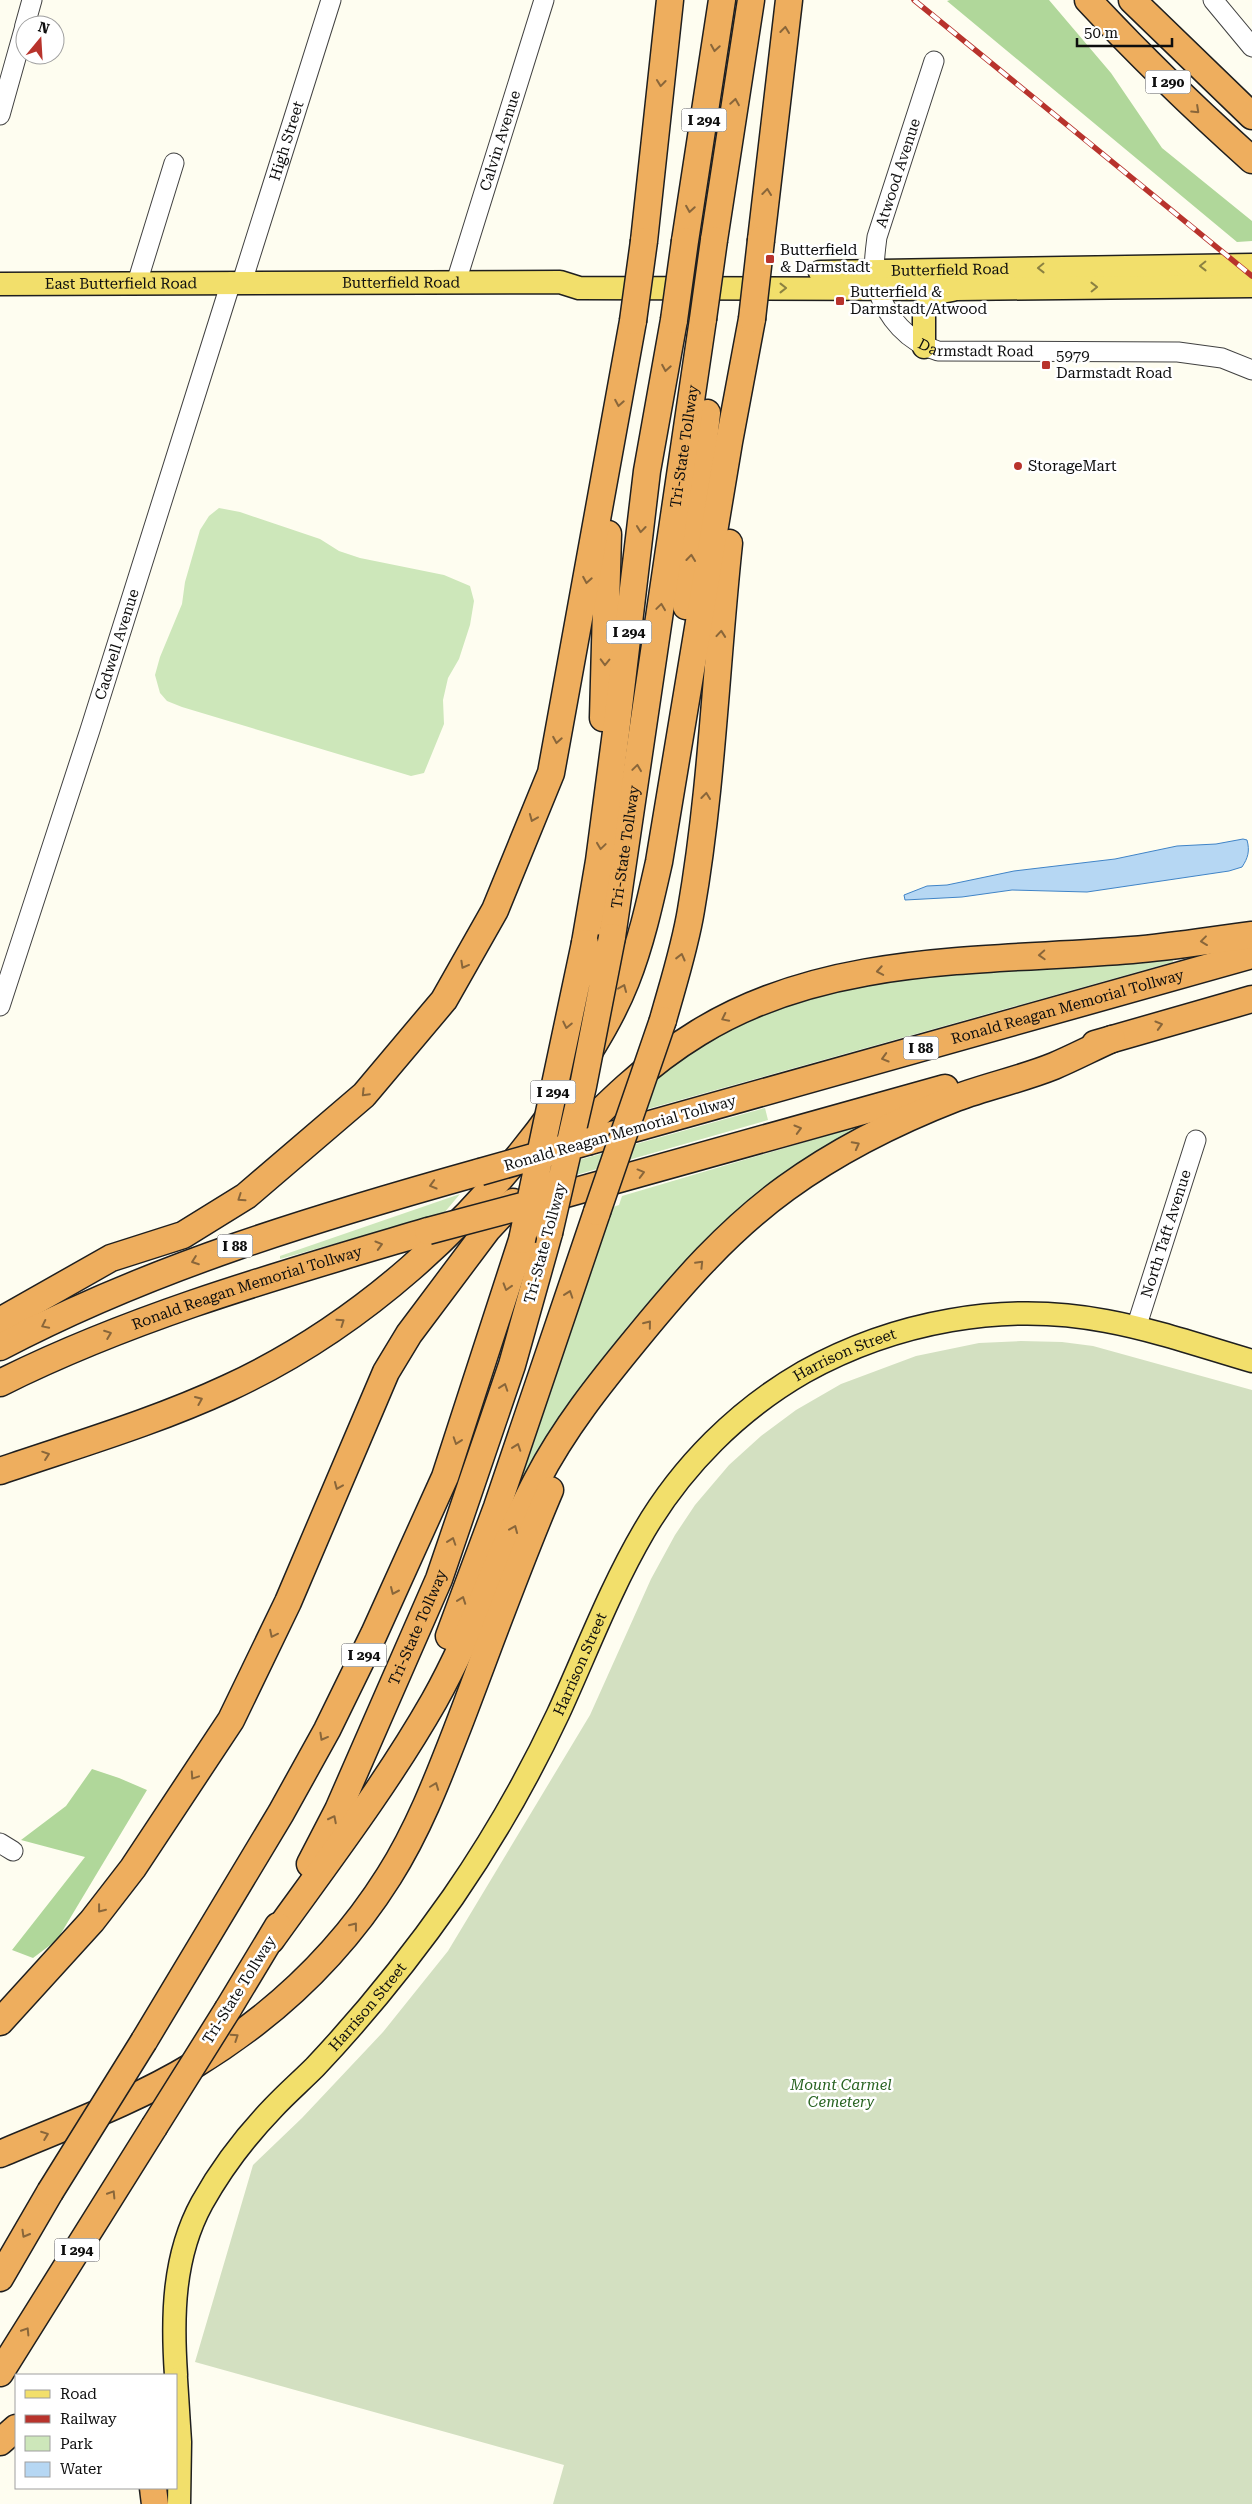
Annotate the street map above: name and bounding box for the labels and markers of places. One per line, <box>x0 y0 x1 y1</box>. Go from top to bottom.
place label: Butterfield & Darmstadt <box>780 241 871 276</box>
marker: Butterfield & Darmstadt <box>764 253 776 265</box>
place label: Butterfield & Darmstadt/Atwood <box>850 283 988 318</box>
marker: Butterfield & Darmstadt/Atwood <box>834 295 846 307</box>
place label: 5979 Darmstadt Road <box>1056 347 1172 382</box>
marker: 5979 Darmstadt Road <box>1040 359 1052 371</box>
place label: StorageMart <box>1028 457 1117 475</box>
marker: StorageMart <box>1012 460 1024 472</box>

